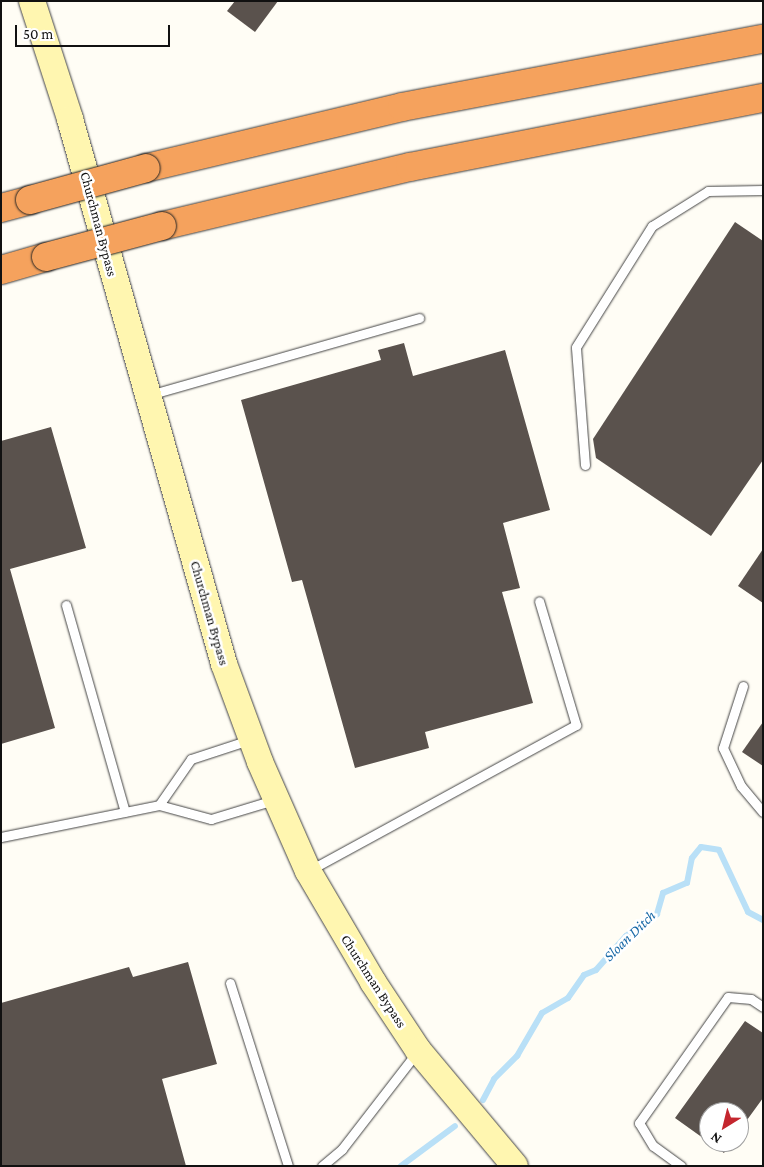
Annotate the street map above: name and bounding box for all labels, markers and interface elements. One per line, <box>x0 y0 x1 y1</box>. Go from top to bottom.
scale bar <box>18 15 172 47</box>
text: 50 m <box>23 26 53 42</box>
street label: Churchman Bypass <box>77 170 121 278</box>
street label: Churchman Bypass <box>187 559 233 667</box>
water label: Sloan Ditch <box>600 907 660 965</box>
street label: Churchman Bypass <box>338 931 410 1031</box>
north arrow <box>699 1102 749 1152</box>
text: N <box>707 1129 724 1148</box>

